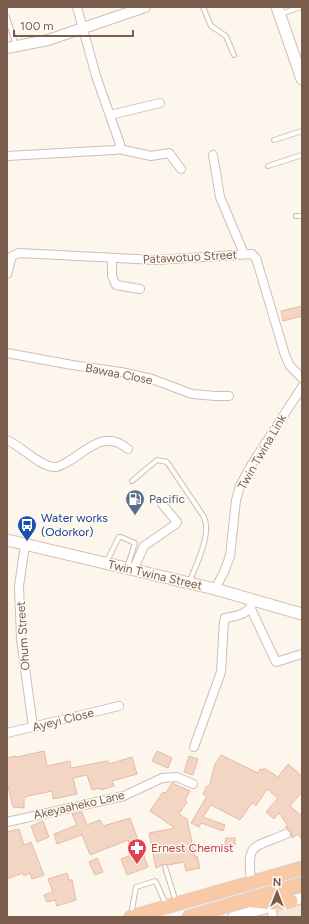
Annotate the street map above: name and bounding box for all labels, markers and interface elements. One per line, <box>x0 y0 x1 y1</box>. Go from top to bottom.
scale bar <box>14 12 133 38</box>
text: 100 m <box>20 19 54 33</box>
street label: Patawotuo Street <box>142 248 238 266</box>
street label: Bawaa Close <box>84 361 154 387</box>
street label: Twin Twina Link <box>235 412 289 492</box>
fuel station icon: Pacific <box>124 488 146 516</box>
place label: Pacific <box>149 492 185 506</box>
place label: Water works (Odorkor) <box>41 511 108 539</box>
bus stop icon: Water works (Odorkor) <box>16 514 38 542</box>
street label: Twin Twina Street <box>106 557 204 593</box>
street label: Ohum Street <box>14 600 32 671</box>
street label: Ayeyi Close <box>31 705 96 734</box>
street label: Akeyaaheko Lane <box>32 788 126 822</box>
pharmacy icon: Ernest Chemist <box>126 837 148 865</box>
place label: Ernest Chemist <box>151 841 234 855</box>
north arrow <box>257 872 297 912</box>
text: N <box>273 876 281 889</box>

